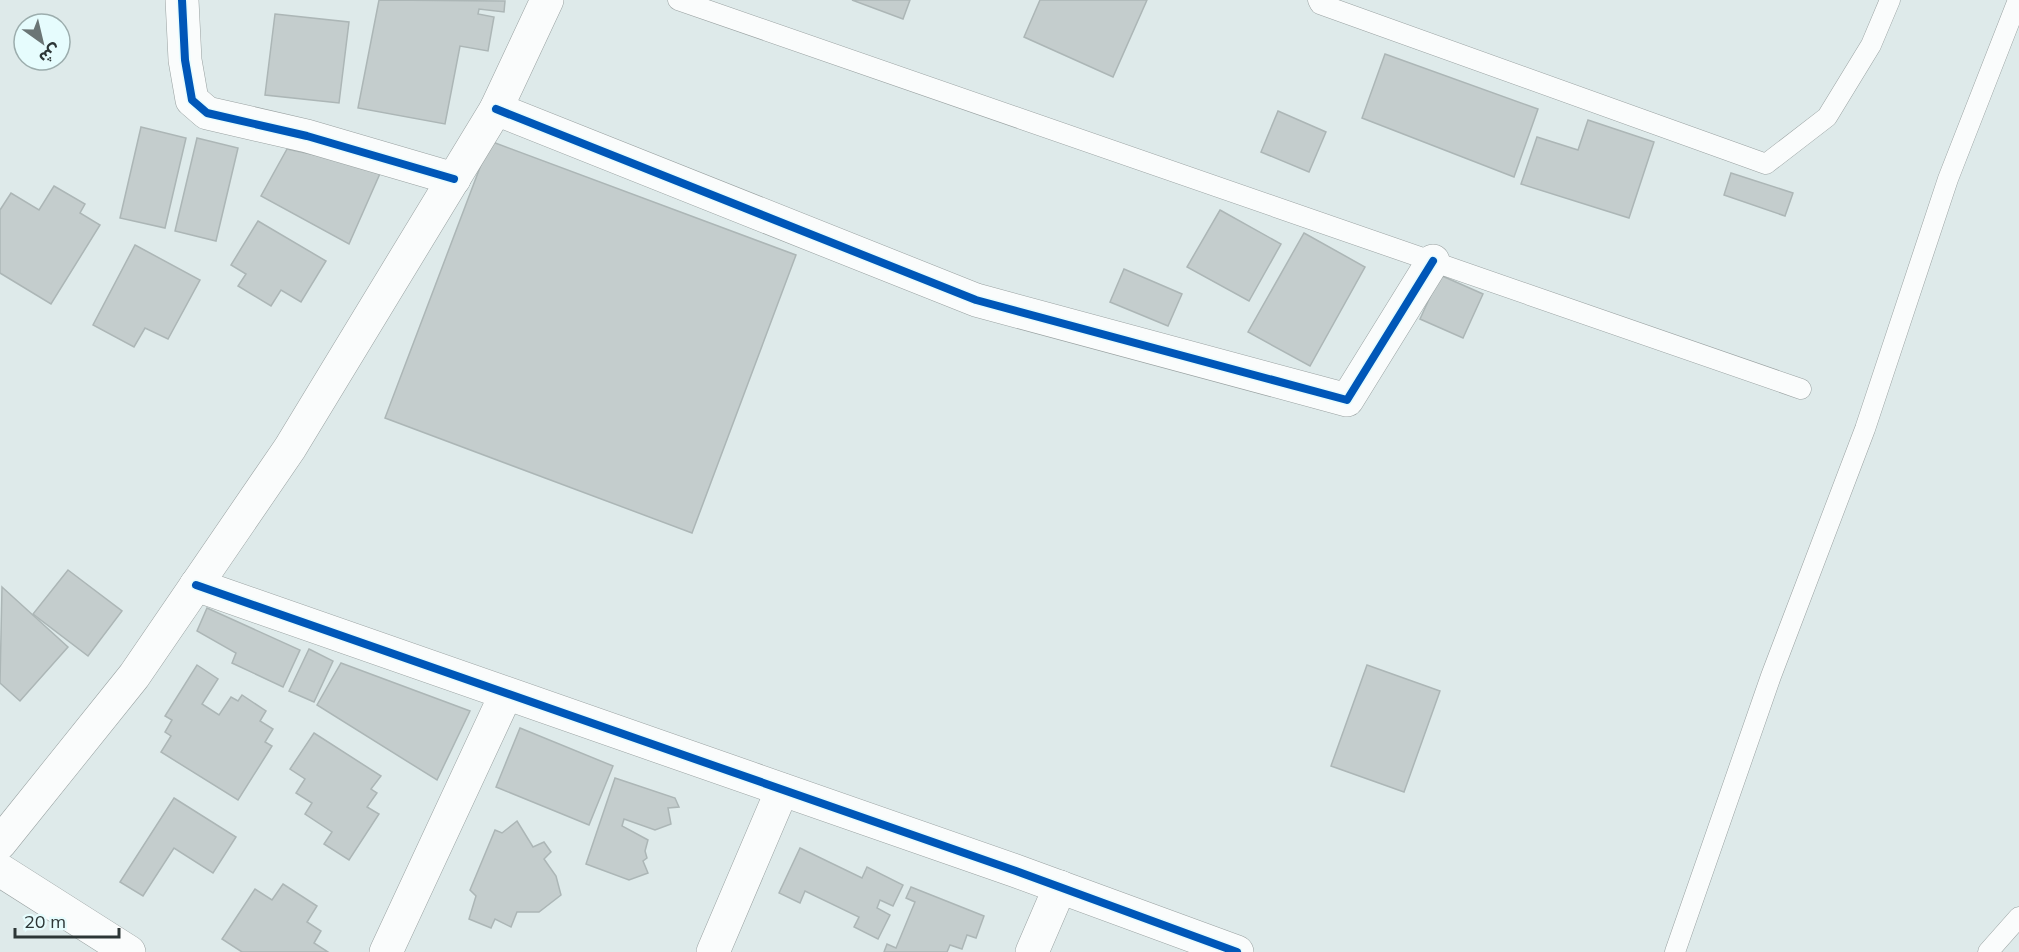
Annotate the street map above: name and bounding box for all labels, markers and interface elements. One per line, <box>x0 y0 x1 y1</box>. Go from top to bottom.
north arrow <box>12 12 72 72</box>
text: ش <box>36 40 65 69</box>
scale bar <box>15 901 118 939</box>
text: 20 m <box>24 910 66 933</box>

